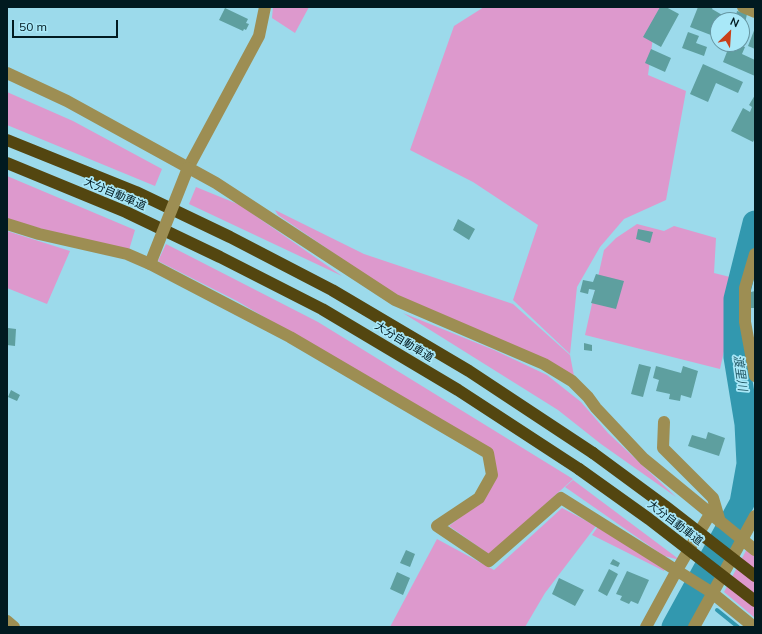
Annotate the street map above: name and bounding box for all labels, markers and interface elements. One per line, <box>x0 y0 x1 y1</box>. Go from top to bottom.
scale bar <box>14 12 120 38</box>
north arrow <box>710 12 750 52</box>
text: N <box>728 14 741 30</box>
text: 50 m <box>19 19 47 34</box>
street label: 大分自動車道 <box>82 175 148 213</box>
street label: 大分自動車道 <box>372 319 436 365</box>
water label: 渡里川 <box>730 354 750 392</box>
street label: 大分自動車道 <box>645 498 705 548</box>

